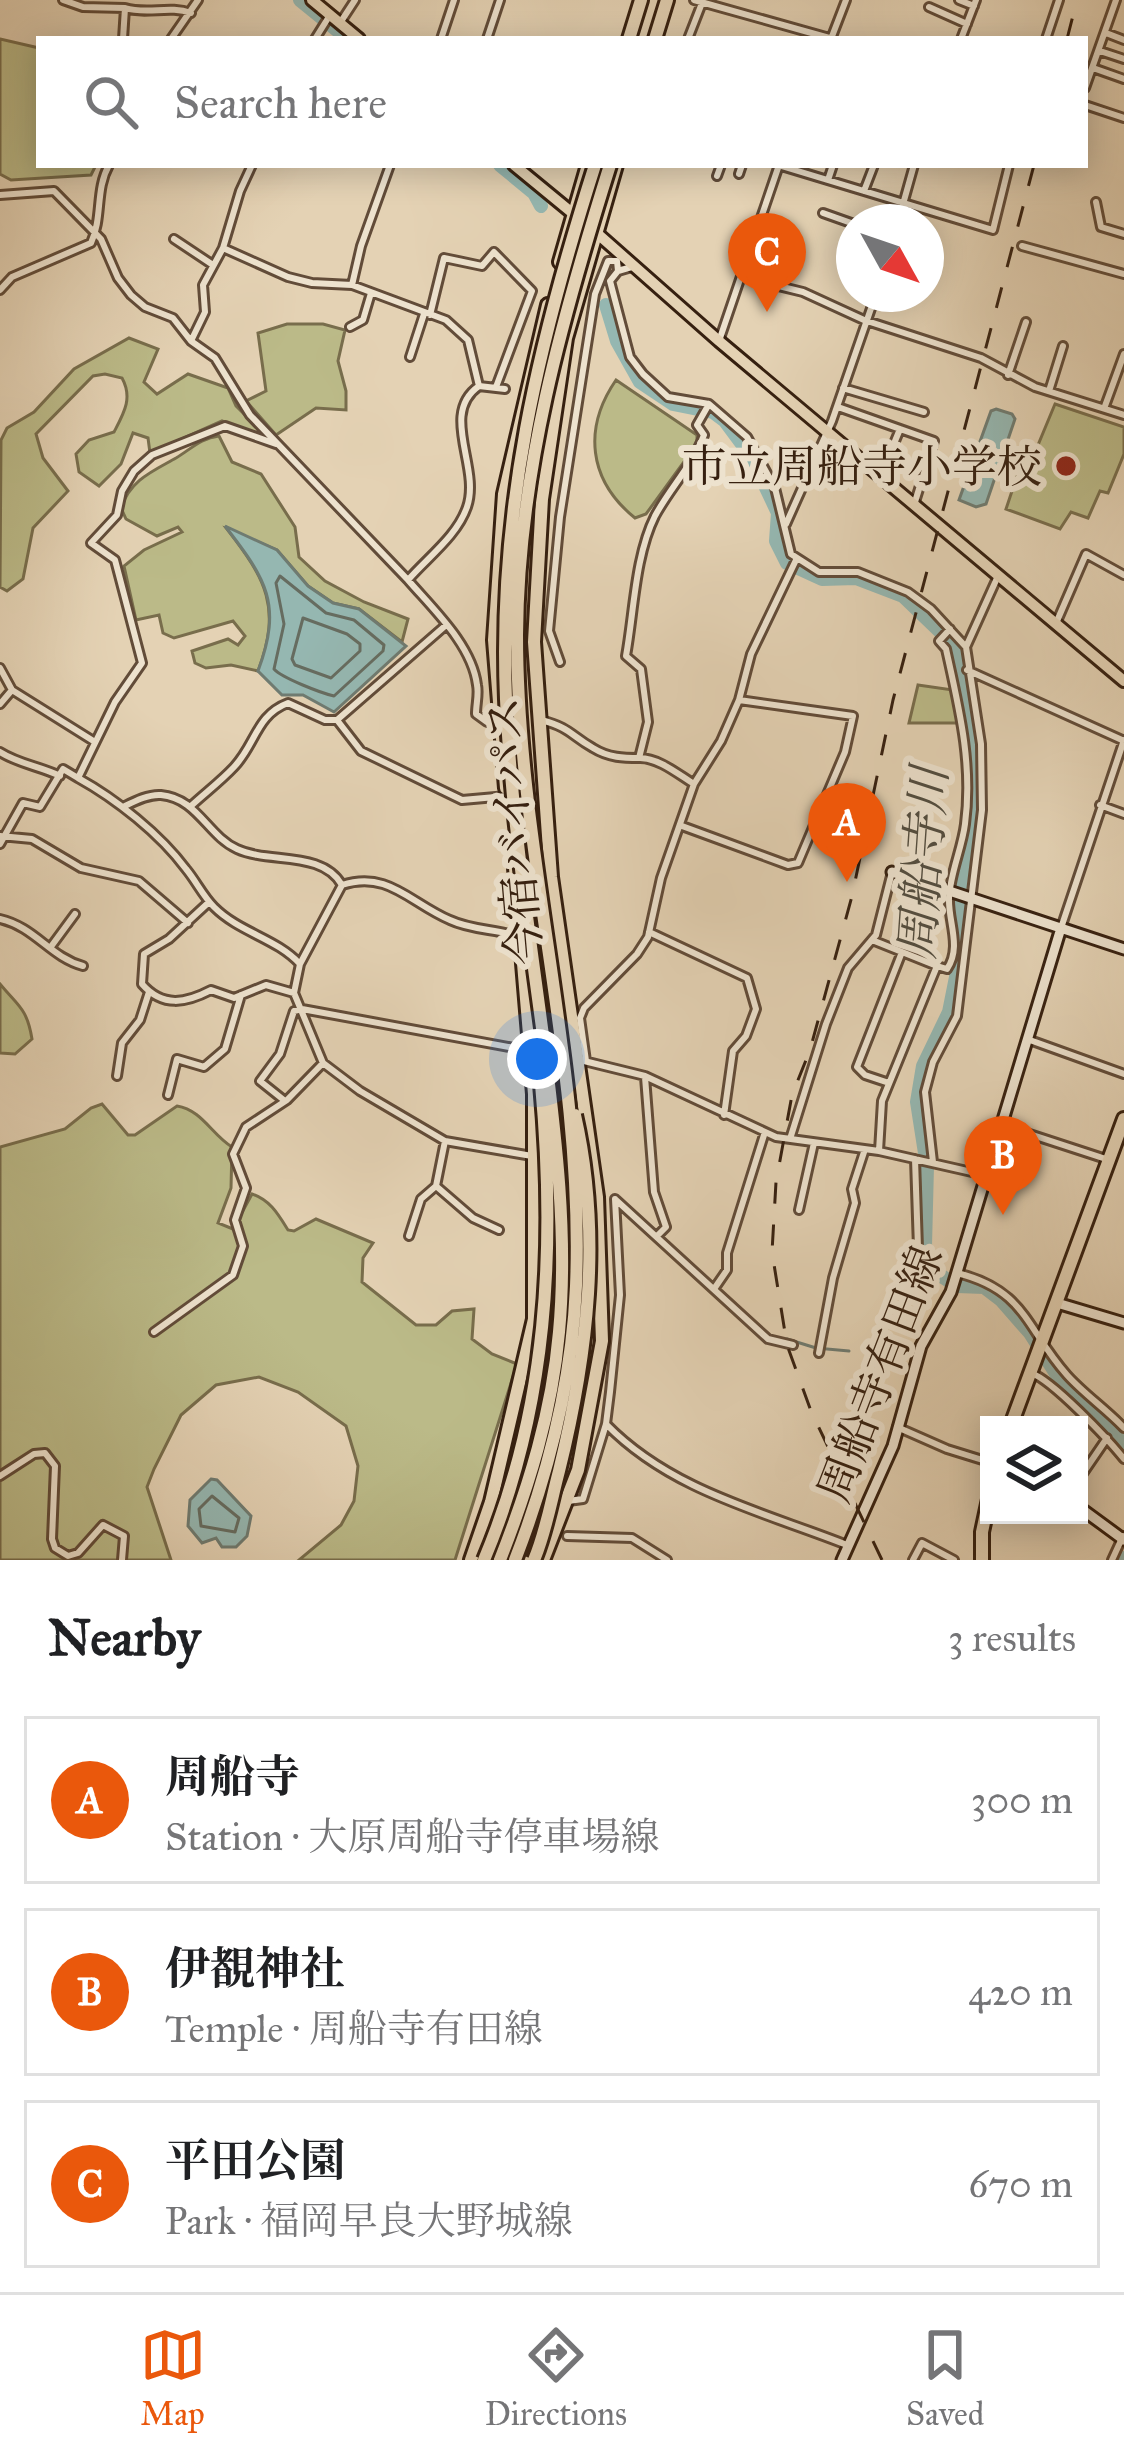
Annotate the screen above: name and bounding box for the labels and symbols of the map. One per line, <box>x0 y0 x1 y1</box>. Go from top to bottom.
north arrow <box>836 204 944 312</box>
pin: C <box>728 213 806 312</box>
place label: 市立周船寺小学校 <box>682 439 1042 494</box>
marker: 市立周船寺小学校 <box>1053 453 1079 479</box>
street label: 今宿バイパス <box>475 695 553 967</box>
water label: 周船寺川 <box>887 760 959 961</box>
pin: A <box>808 783 886 882</box>
your location <box>507 1029 567 1089</box>
pin: B <box>964 1116 1042 1215</box>
street label: 周船寺有田線 <box>806 1238 954 1510</box>

